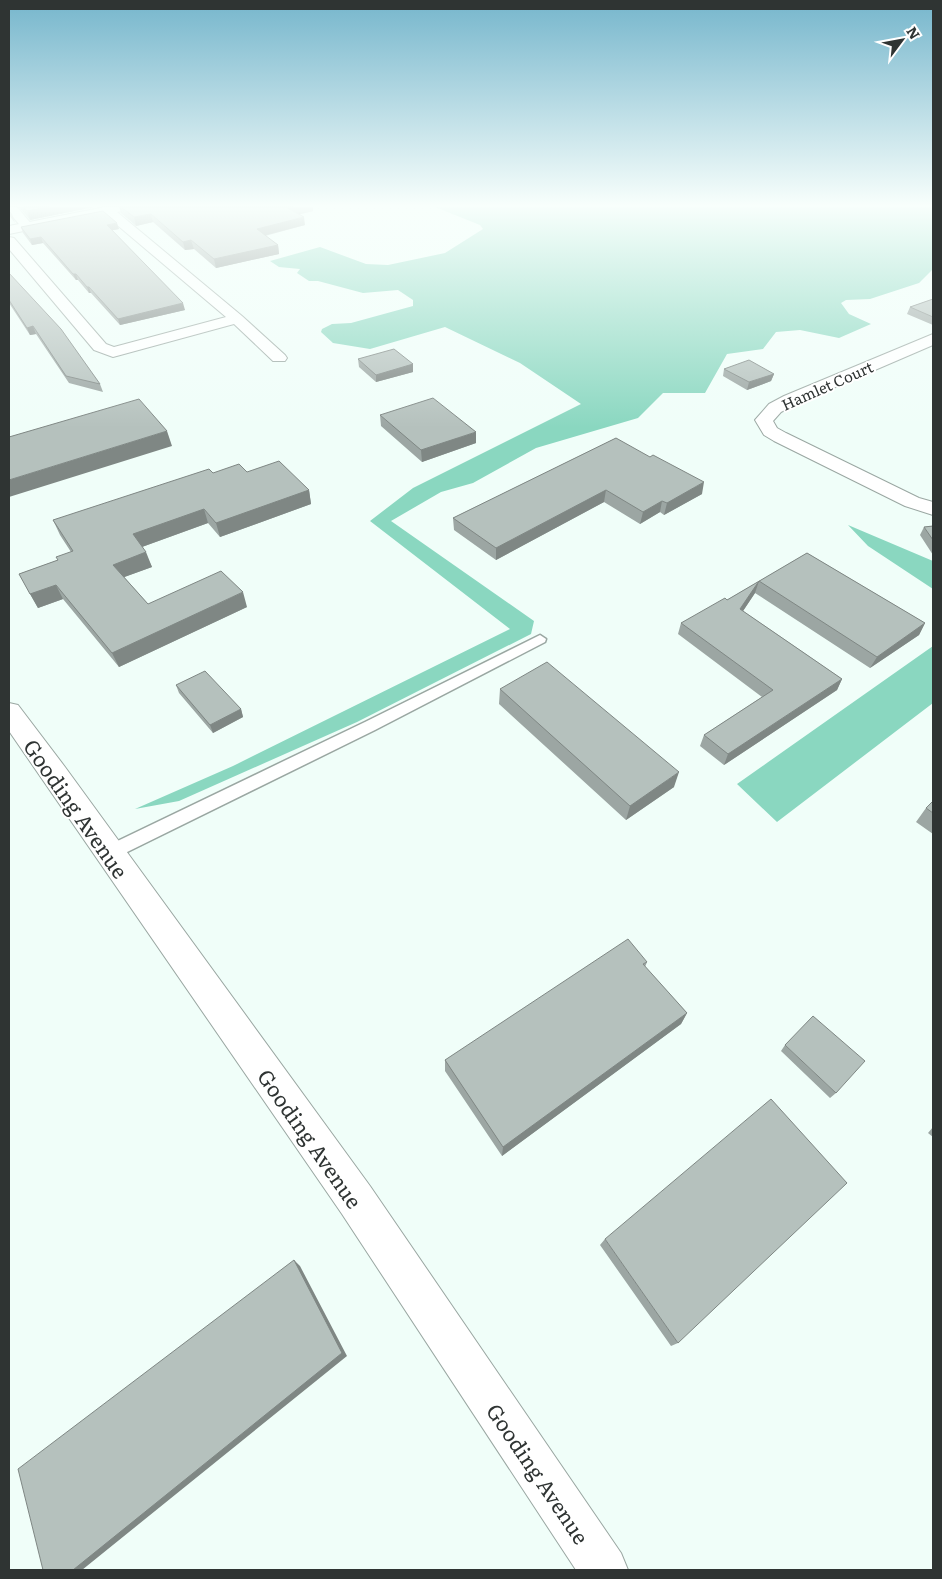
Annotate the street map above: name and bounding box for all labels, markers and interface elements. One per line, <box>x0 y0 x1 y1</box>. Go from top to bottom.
north arrow <box>877 15 927 65</box>
text: N <box>902 22 926 43</box>
street label: Hamlet Court <box>777 354 877 416</box>
street label: Gooding Avenue <box>17 732 137 884</box>
street label: Gooding Avenue <box>251 1062 371 1214</box>
street label: Gooding Avenue <box>480 1396 598 1550</box>

